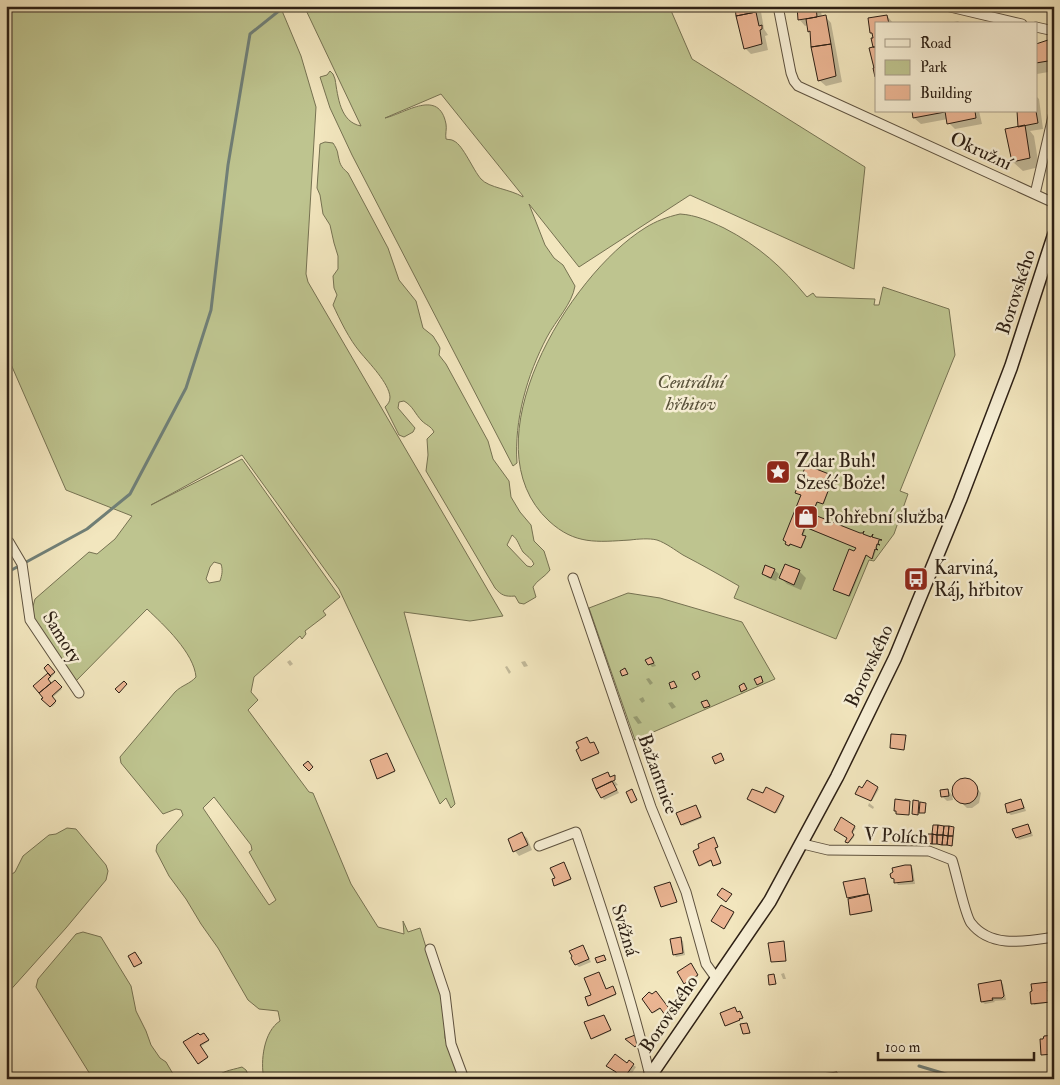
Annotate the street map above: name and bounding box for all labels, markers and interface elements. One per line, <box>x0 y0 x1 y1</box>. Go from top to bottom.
legend <box>875 22 1038 112</box>
text: Road <box>920 34 952 53</box>
text: Park <box>920 58 947 77</box>
text: Building <box>920 84 972 103</box>
street label: Okružní <box>946 126 1017 177</box>
street label: Borovského <box>991 246 1041 338</box>
park label: Centrální hřbitov <box>657 370 728 416</box>
place label: Zdar Buh! Sześć Boże! <box>796 449 886 495</box>
place icon: Zdar Buh! Sześć Boże! <box>765 459 791 485</box>
shop icon: Pohřební služba <box>793 504 819 530</box>
place label: Pohřební služba <box>824 505 944 529</box>
place label: Karviná, Ráj, hřbitov <box>934 556 1024 602</box>
bus stop icon: Karviná, Ráj, hřbitov <box>903 566 929 592</box>
street label: Samoty <box>37 607 88 668</box>
street label: Borovského <box>839 621 899 711</box>
street label: Bažantnice <box>632 731 684 817</box>
street label: V Polích <box>863 822 929 850</box>
street label: Svážná <box>606 901 644 959</box>
street label: Borovského <box>634 971 704 1057</box>
scale bar <box>878 1030 1034 1062</box>
text: 100 m <box>885 1038 921 1057</box>

